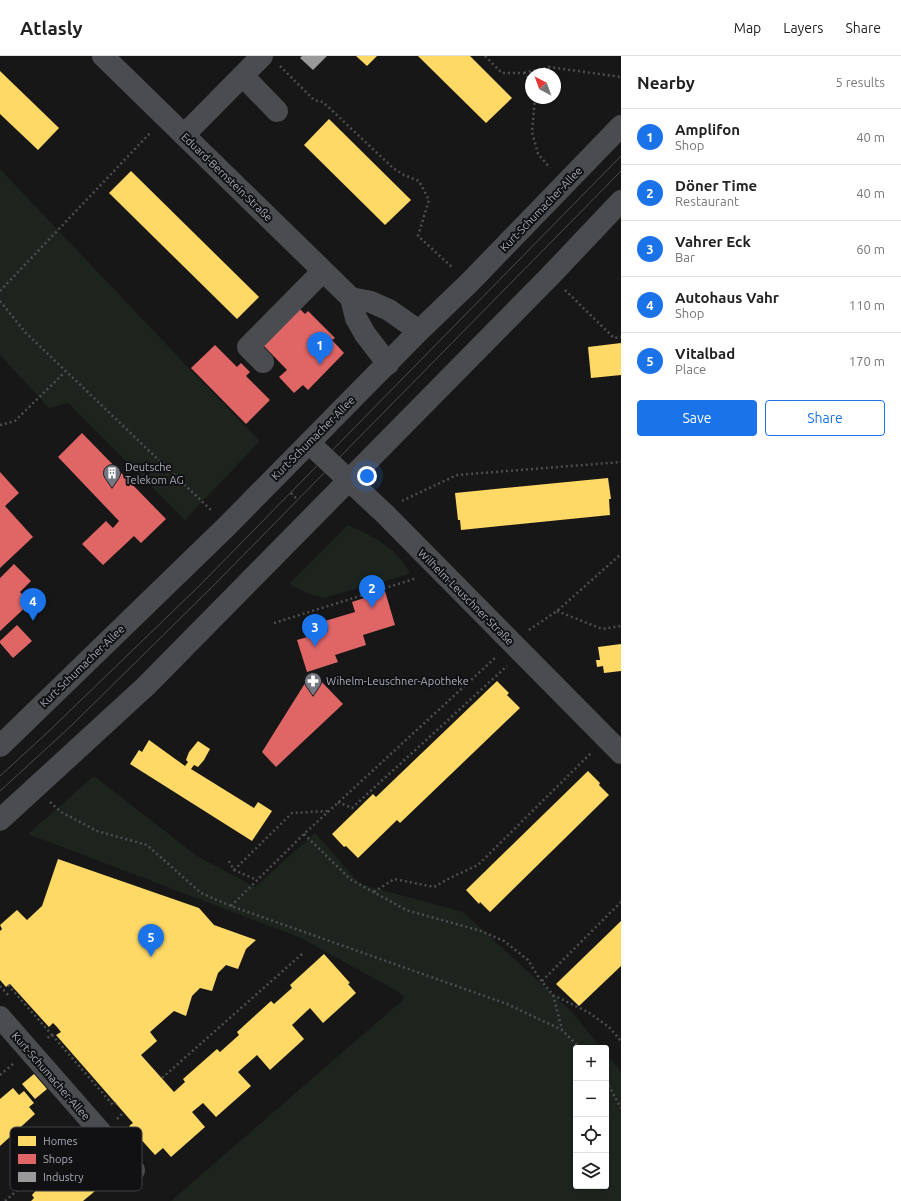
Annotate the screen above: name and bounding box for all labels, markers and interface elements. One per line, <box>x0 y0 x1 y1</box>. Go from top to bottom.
text: Atlasly <box>20 17 83 39</box>
text: Map <box>734 20 761 36</box>
text: Layers <box>783 20 823 36</box>
text: Share <box>845 20 881 36</box>
north arrow <box>525 68 561 104</box>
text: Nearby <box>637 73 695 92</box>
text: 5 results <box>835 75 885 89</box>
text: Amplifon <box>675 121 740 138</box>
street label: Eduard-Bernstein-Straße <box>179 130 275 224</box>
text: 1 <box>646 130 654 144</box>
text: 40 m <box>856 130 885 144</box>
text: Shop <box>675 138 704 152</box>
street label: Kurt-Schumacher-Allee <box>498 164 584 254</box>
text: Döner Time <box>675 177 757 194</box>
text: 2 <box>646 186 654 200</box>
text: 40 m <box>856 186 885 200</box>
text: Restaurant <box>675 194 739 208</box>
text: Vahrer Eck <box>675 233 751 250</box>
text: 3 <box>646 242 654 256</box>
text: 60 m <box>856 242 885 256</box>
text: Bar <box>675 250 695 264</box>
text: Autohaus Vahr <box>675 289 779 306</box>
text: 4 <box>646 298 654 312</box>
text: 110 m <box>849 298 885 312</box>
text: Shop <box>675 306 704 320</box>
pin: 1 <box>307 332 333 365</box>
text: Vitalbad <box>675 345 735 362</box>
text: 5 <box>646 354 654 368</box>
text: 170 m <box>849 354 885 368</box>
text: Place <box>675 362 706 376</box>
street label: Kurt-Schumacher-Allee <box>269 394 357 482</box>
button: Save <box>637 400 757 436</box>
button: Share <box>765 400 885 436</box>
place label: Deutsche Telekom AG <box>125 461 184 486</box>
building icon: Deutsche Telekom AG <box>102 463 122 488</box>
your location <box>357 466 377 486</box>
street label: Wilhelm-Leuschner-Straße <box>416 547 516 647</box>
pin: 2 <box>359 575 385 608</box>
pin: 4 <box>20 588 46 621</box>
pin: 3 <box>302 614 328 647</box>
street label: Kurt-Schumacher-Allee <box>37 623 127 709</box>
pharmacy icon: Wihelm-Leuschner-Apotheke <box>303 671 323 696</box>
place label: Wihelm-Leuschner-Apotheke <box>326 675 469 687</box>
pin: 5 <box>138 924 164 957</box>
street label: Kurt-Schumacher-Allee <box>10 1030 92 1122</box>
map controls <box>573 1045 609 1189</box>
button: + <box>573 1045 609 1081</box>
button: − <box>573 1081 609 1117</box>
button: locate <box>573 1117 609 1153</box>
legend <box>10 1127 142 1191</box>
text: Homes <box>43 1135 78 1147</box>
text: Shops <box>43 1153 73 1165</box>
button: layers <box>573 1153 609 1189</box>
text: Industry <box>43 1171 84 1183</box>

